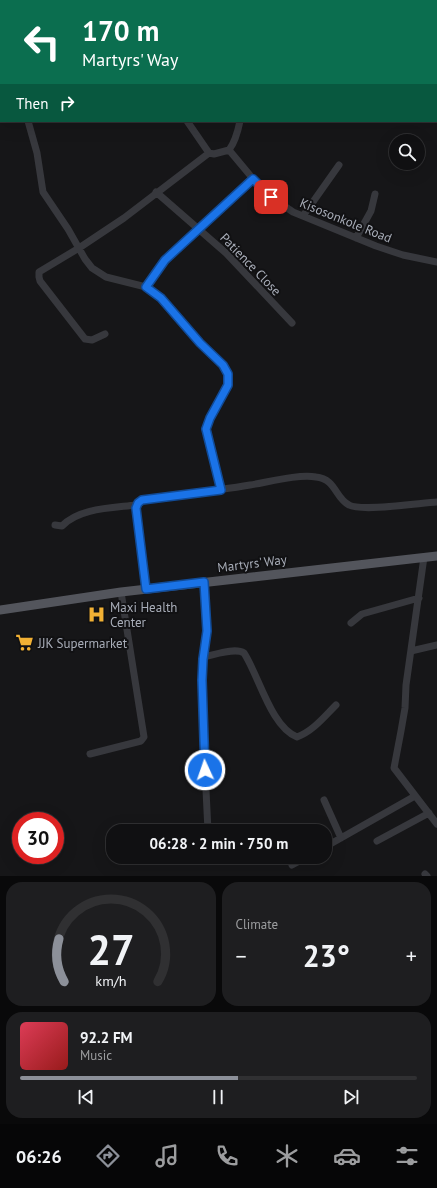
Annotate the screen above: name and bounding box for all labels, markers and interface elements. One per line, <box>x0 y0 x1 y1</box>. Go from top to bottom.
text: 170 m <box>82 12 159 49</box>
icon: left <box>16 16 68 68</box>
text: Martyrs' Way <box>82 48 178 71</box>
icon: right <box>56 92 78 114</box>
text: Then <box>16 94 48 113</box>
map controls <box>389 134 425 170</box>
button: search <box>389 134 425 170</box>
pin <box>254 180 288 214</box>
icon: arrive <box>260 186 282 208</box>
street label: Kisosonkole Road <box>297 194 394 247</box>
street label: Patience Close <box>216 229 285 299</box>
street label: Martyrs' Way <box>216 551 288 576</box>
place label: Maxi Health Center <box>110 599 177 631</box>
hospital icon: Maxi Health Center <box>87 604 107 624</box>
supermarket icon: JJK Supermarket <box>15 633 35 653</box>
place label: JJK Supermarket <box>37 635 128 652</box>
position arrow <box>184 749 226 791</box>
speed limit sign: 30 <box>12 812 64 864</box>
text: 06:28 · 2 min · 750 m <box>150 834 288 853</box>
text: Climate <box>236 916 278 933</box>
text: 27 <box>87 923 134 976</box>
text: 23° <box>303 936 350 975</box>
text: − <box>236 942 247 970</box>
text: + <box>406 942 417 970</box>
text: km/h <box>95 971 126 990</box>
text: 92.2 FM <box>80 1028 133 1047</box>
text: Music <box>80 1047 112 1064</box>
icon: previous <box>75 1086 97 1108</box>
icon: pause <box>207 1086 229 1108</box>
icon: next <box>340 1086 362 1108</box>
icon: directions <box>94 1142 122 1170</box>
icon: music <box>153 1142 181 1170</box>
icon: phone <box>213 1142 241 1170</box>
icon: climate <box>273 1142 301 1170</box>
icon: car <box>333 1142 361 1170</box>
icon: filters <box>393 1142 421 1170</box>
text: 06:26 <box>16 1145 62 1168</box>

